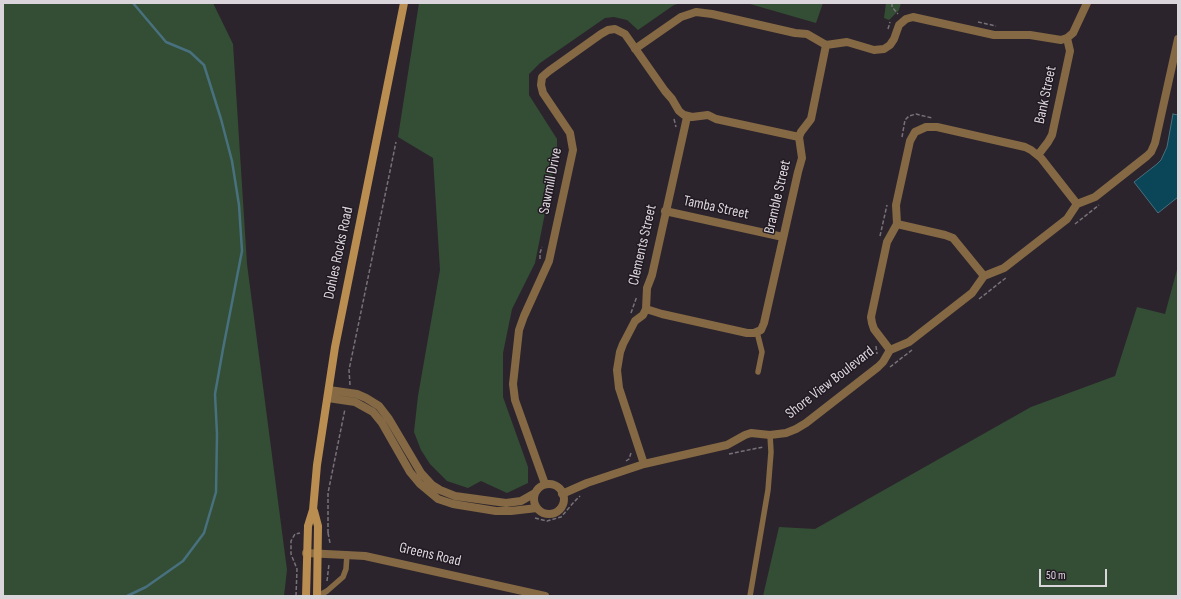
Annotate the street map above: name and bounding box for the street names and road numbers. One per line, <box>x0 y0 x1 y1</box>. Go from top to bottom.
street label: Bank Street <box>1031 64 1061 126</box>
street label: Sawmill Drive <box>536 146 566 216</box>
street label: Bramble Street <box>761 158 795 236</box>
street label: Tamba Street <box>682 192 750 224</box>
street label: Clements Street <box>625 203 661 287</box>
street label: Dohles Rocks Road <box>320 205 358 301</box>
street label: Shore View Boulevard <box>782 343 878 423</box>
street label: Greens Road <box>397 539 463 571</box>

